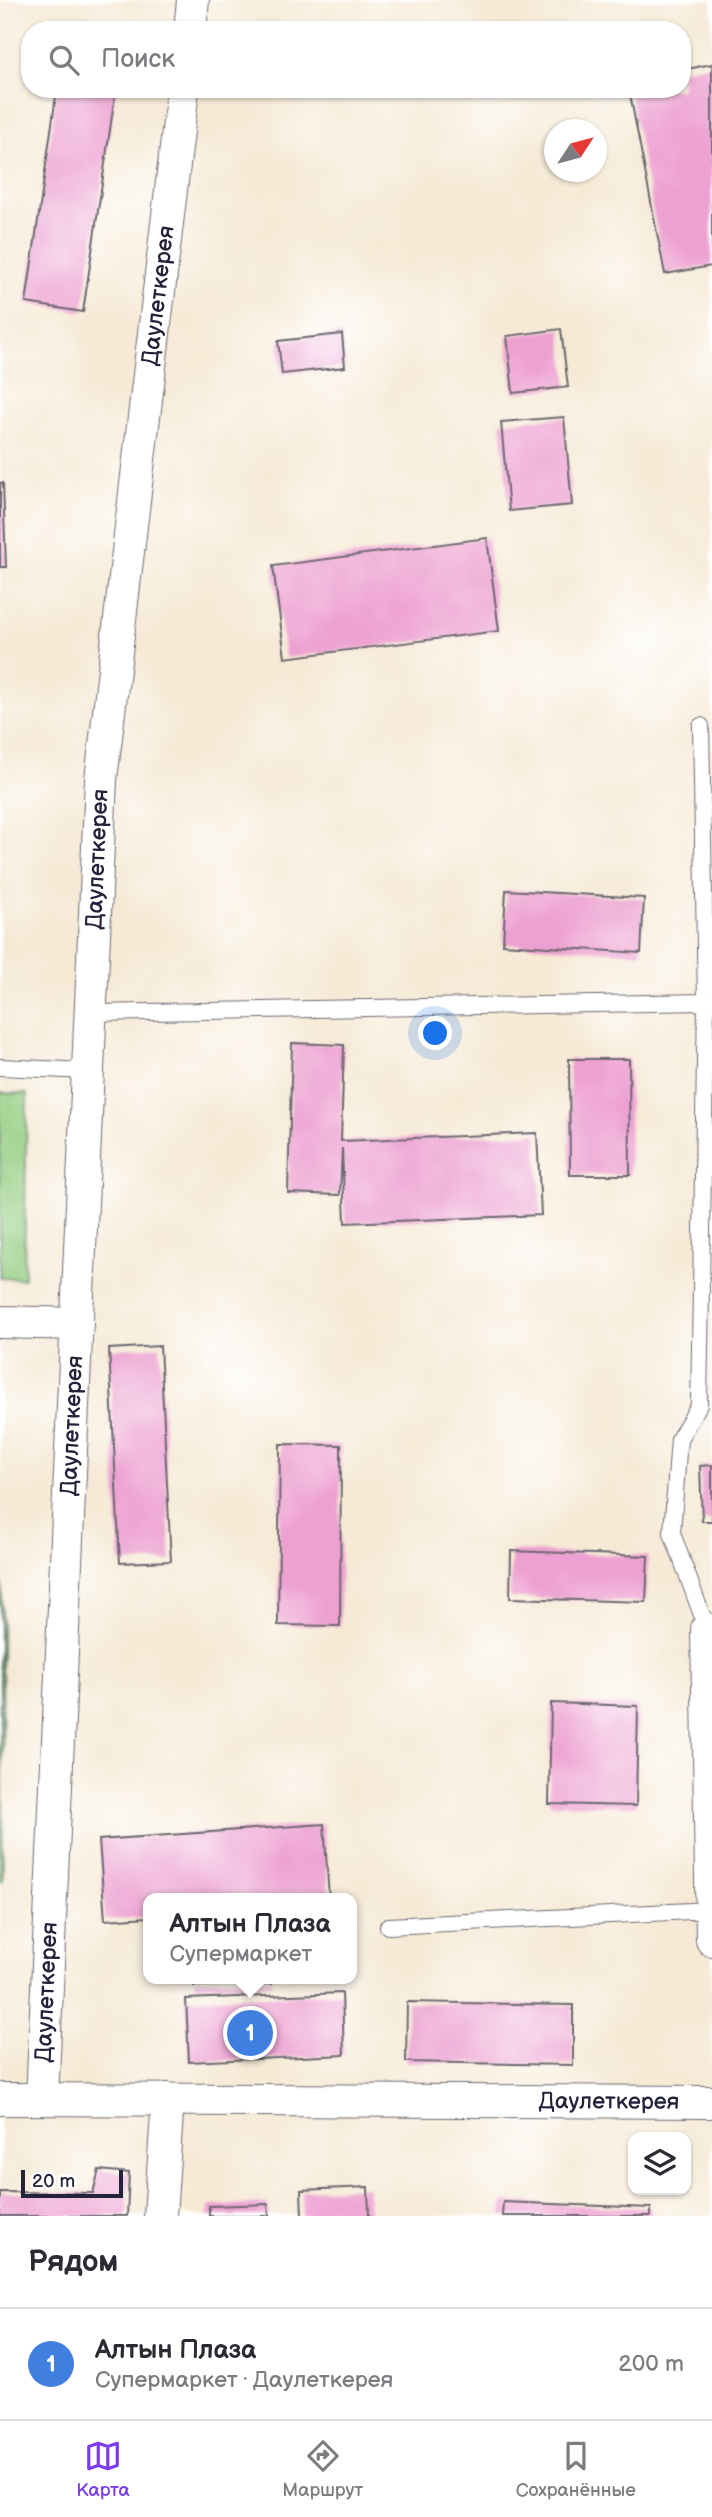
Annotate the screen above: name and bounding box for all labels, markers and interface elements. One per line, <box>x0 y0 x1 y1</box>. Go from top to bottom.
search box <box>21 21 691 98</box>
icon: search <box>45 41 83 79</box>
text: Поиск <box>101 44 175 75</box>
north arrow <box>544 119 607 182</box>
street label: Даулеткерея <box>136 224 181 367</box>
street label: Даулеткерея <box>80 788 115 930</box>
your location <box>418 1016 452 1050</box>
street label: Даулеткерея <box>55 1355 89 1497</box>
popup <box>143 1893 357 1984</box>
text: Алтын Плаза <box>169 1909 331 1940</box>
street label: Даулеткерея <box>30 1921 64 2063</box>
text: Супермаркет <box>169 1940 312 1968</box>
pin: 1 <box>227 2007 273 2059</box>
street label: Даулеткерея <box>539 2087 679 2116</box>
map controls <box>628 2132 691 2195</box>
button: layers <box>628 2132 691 2195</box>
scale bar <box>21 2167 122 2199</box>
text: 20 m <box>32 2170 75 2193</box>
text: Рядом <box>28 2244 118 2280</box>
text: Алтын Плаза <box>95 2335 256 2366</box>
text: 1 <box>46 2350 56 2378</box>
text: 200 m <box>618 2350 684 2378</box>
text: Супермаркет · Даулеткерея <box>95 2366 393 2394</box>
tab: Карта <box>76 2437 130 2502</box>
tab: Маршрут <box>282 2437 363 2502</box>
tab: Сохранённые <box>516 2437 636 2502</box>

